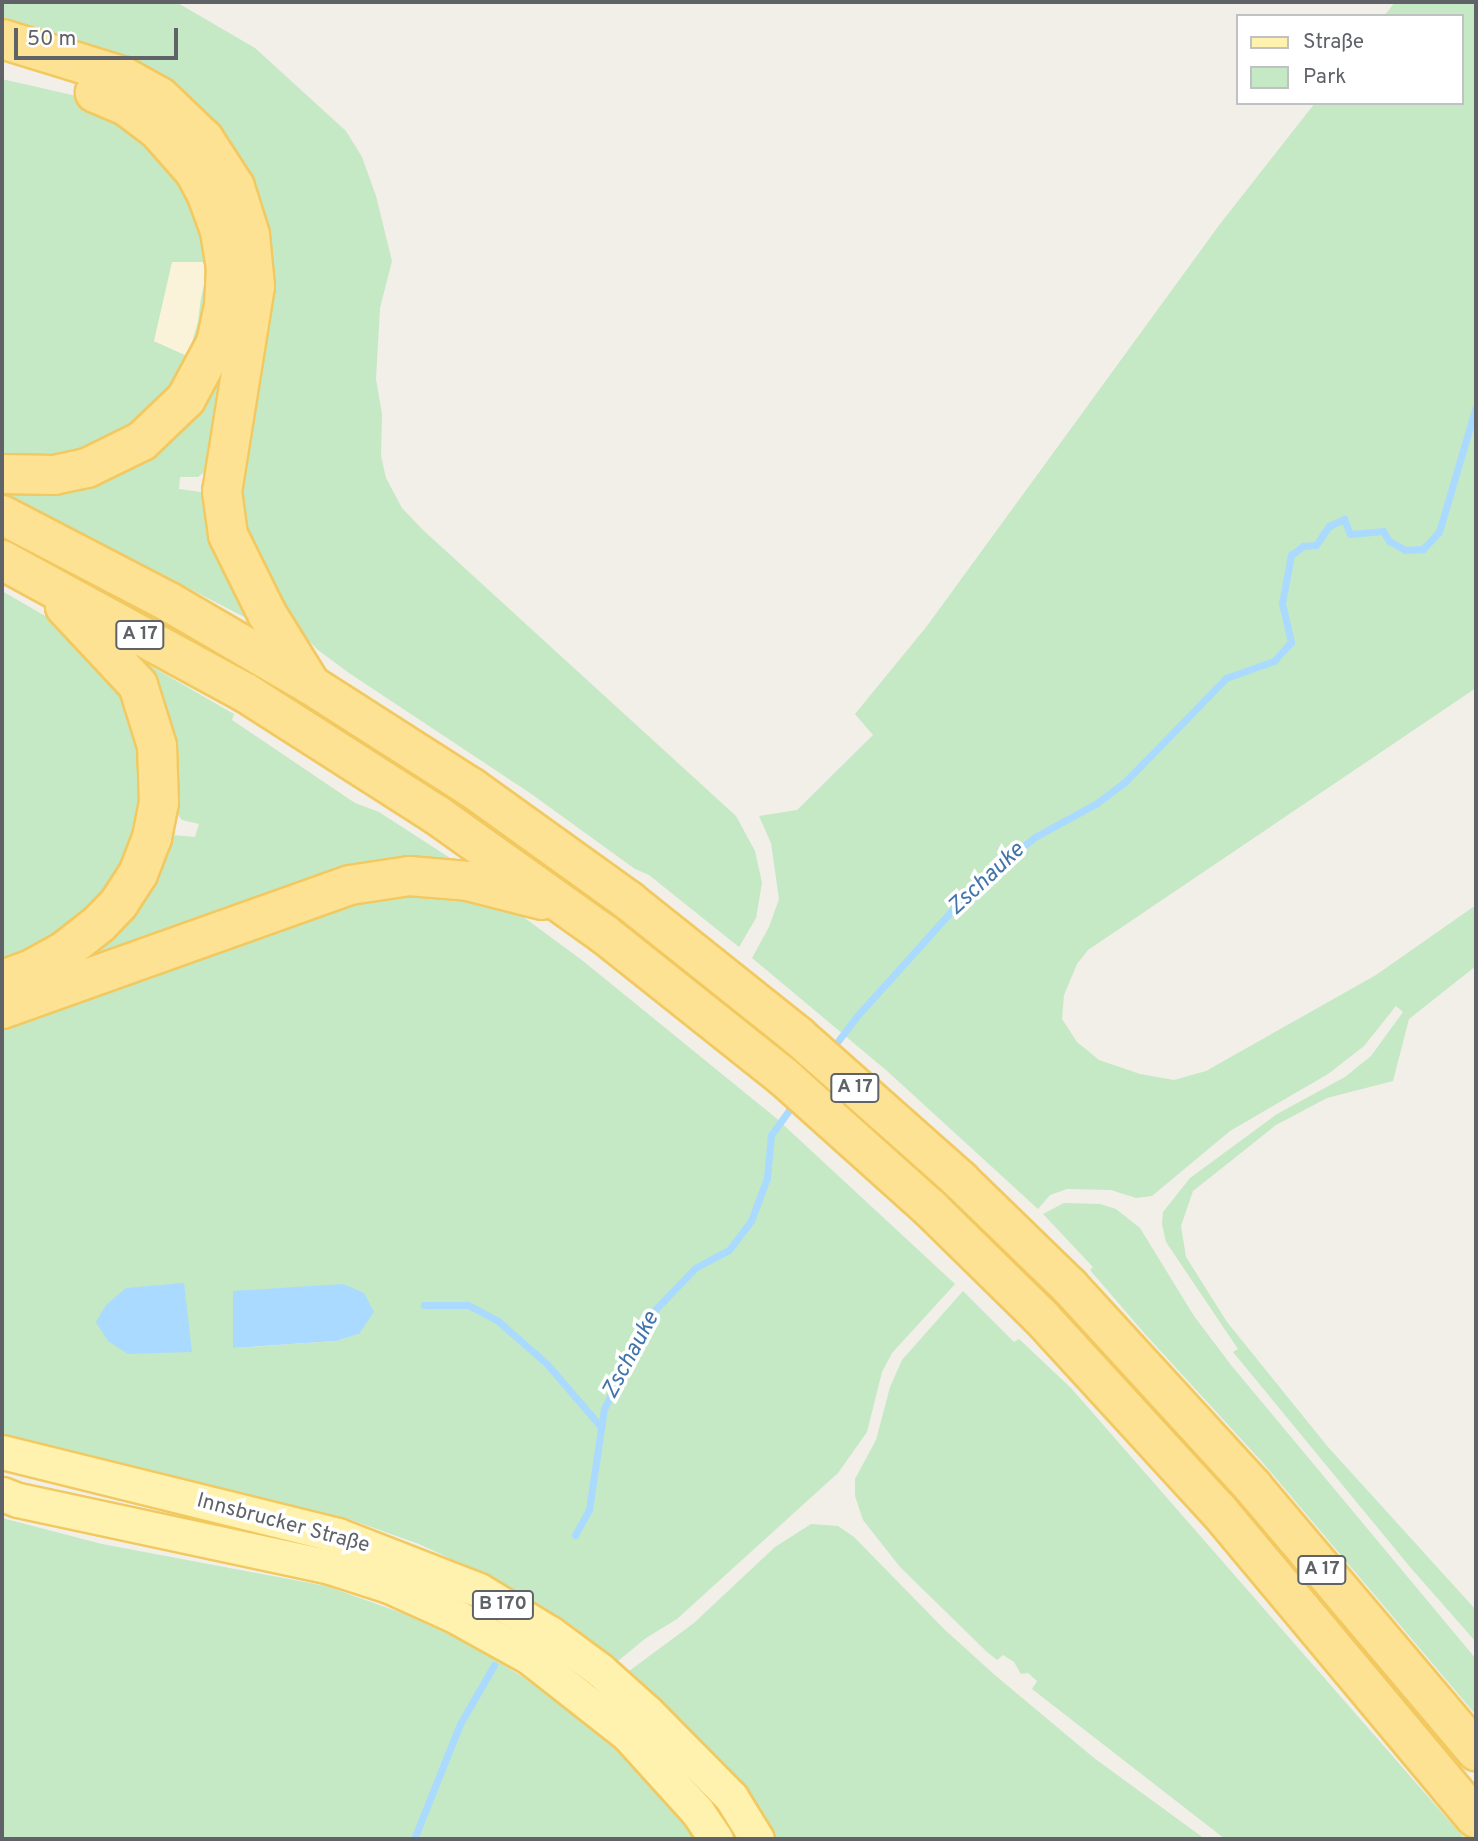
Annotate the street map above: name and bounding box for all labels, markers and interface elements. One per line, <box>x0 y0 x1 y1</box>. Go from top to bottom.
scale bar <box>18 14 182 58</box>
legend <box>1236 14 1464 105</box>
text: 50 m <box>27 26 76 53</box>
text: Straße <box>1303 29 1364 56</box>
text: Park <box>1303 64 1346 91</box>
road number: A 17 <box>114 620 166 650</box>
water label: Zschauke <box>943 838 1031 922</box>
road number: A 17 <box>829 1072 881 1104</box>
water label: Zschauke <box>598 1308 666 1404</box>
street label: Innsbrucker Straße <box>194 1489 372 1559</box>
road number: A 17 <box>1296 1554 1348 1586</box>
road number: B 170 <box>472 1590 534 1620</box>

